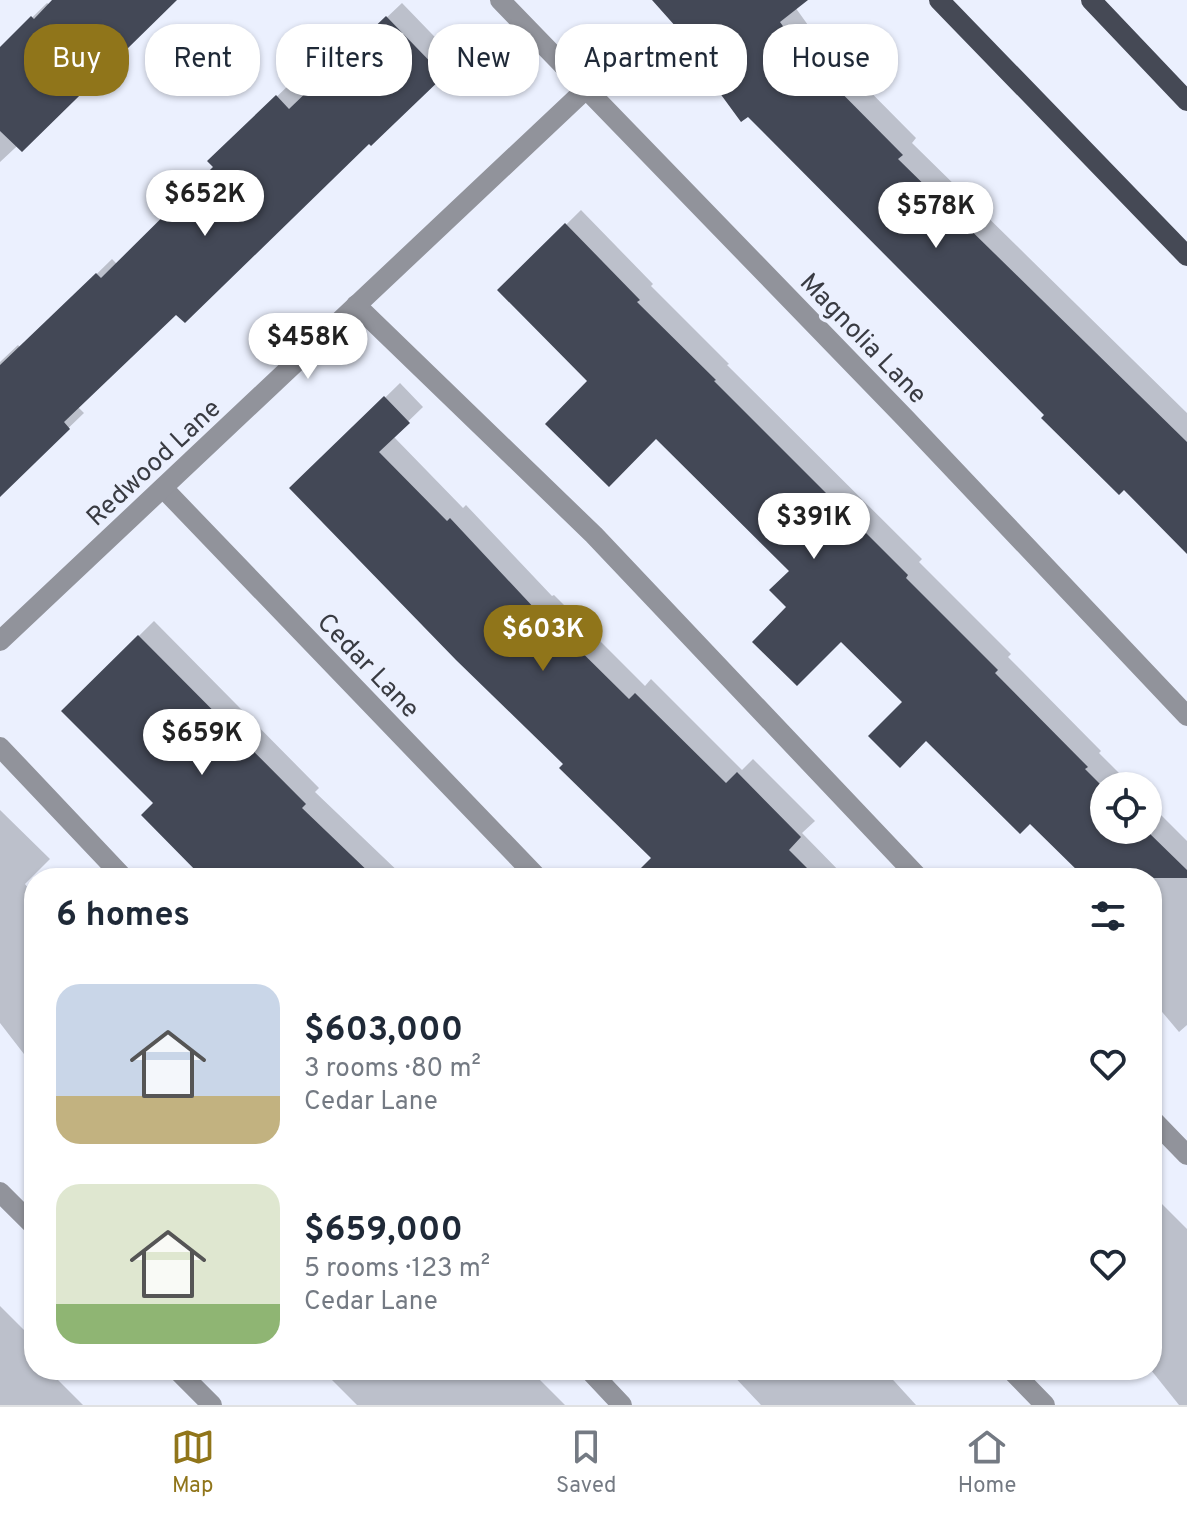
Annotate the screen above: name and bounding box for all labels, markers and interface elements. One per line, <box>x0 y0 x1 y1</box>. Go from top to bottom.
chip: Buy <box>24 24 129 96</box>
chip: Rent <box>145 24 260 96</box>
chip: Filters <box>276 24 412 96</box>
chip: New <box>428 24 539 96</box>
chip: Apartment <box>555 24 747 96</box>
chip: House <box>763 24 898 96</box>
pin: $652K <box>149 170 261 238</box>
text: $652K <box>164 179 246 212</box>
pin: $578K <box>880 182 992 250</box>
text: $578K <box>896 191 976 224</box>
street label: Magnolia Lane <box>792 267 933 412</box>
pin: $458K <box>252 313 364 381</box>
text: $458K <box>267 322 349 355</box>
street label: Redwood Lane <box>80 393 229 535</box>
pin: $391K <box>758 493 870 561</box>
text: $391K <box>776 502 852 535</box>
pin: $603K <box>487 605 599 673</box>
street label: Cedar Lane <box>309 607 426 726</box>
text: $603K <box>502 614 584 647</box>
pin: $659K <box>146 709 258 777</box>
text: $659K <box>161 718 243 751</box>
map controls <box>1090 772 1162 844</box>
button: locate <box>1090 772 1162 844</box>
icon: filters <box>1086 894 1130 938</box>
text: 6 homes <box>56 895 190 938</box>
text: $603,000 <box>304 1010 463 1053</box>
icon: home <box>120 1016 216 1112</box>
icon: heart <box>1086 1042 1130 1086</box>
text: 3 rooms · 80 m² <box>304 1053 481 1086</box>
text: Cedar Lane <box>304 1086 438 1119</box>
text: $659,000 <box>304 1210 463 1253</box>
icon: home <box>120 1216 216 1312</box>
icon: heart <box>1086 1242 1130 1286</box>
text: 5 rooms · 123 m² <box>304 1253 490 1286</box>
text: Cedar Lane <box>304 1286 438 1319</box>
tab: Map <box>171 1425 215 1500</box>
tab: Saved <box>556 1425 617 1500</box>
tab: Home <box>958 1425 1016 1500</box>

